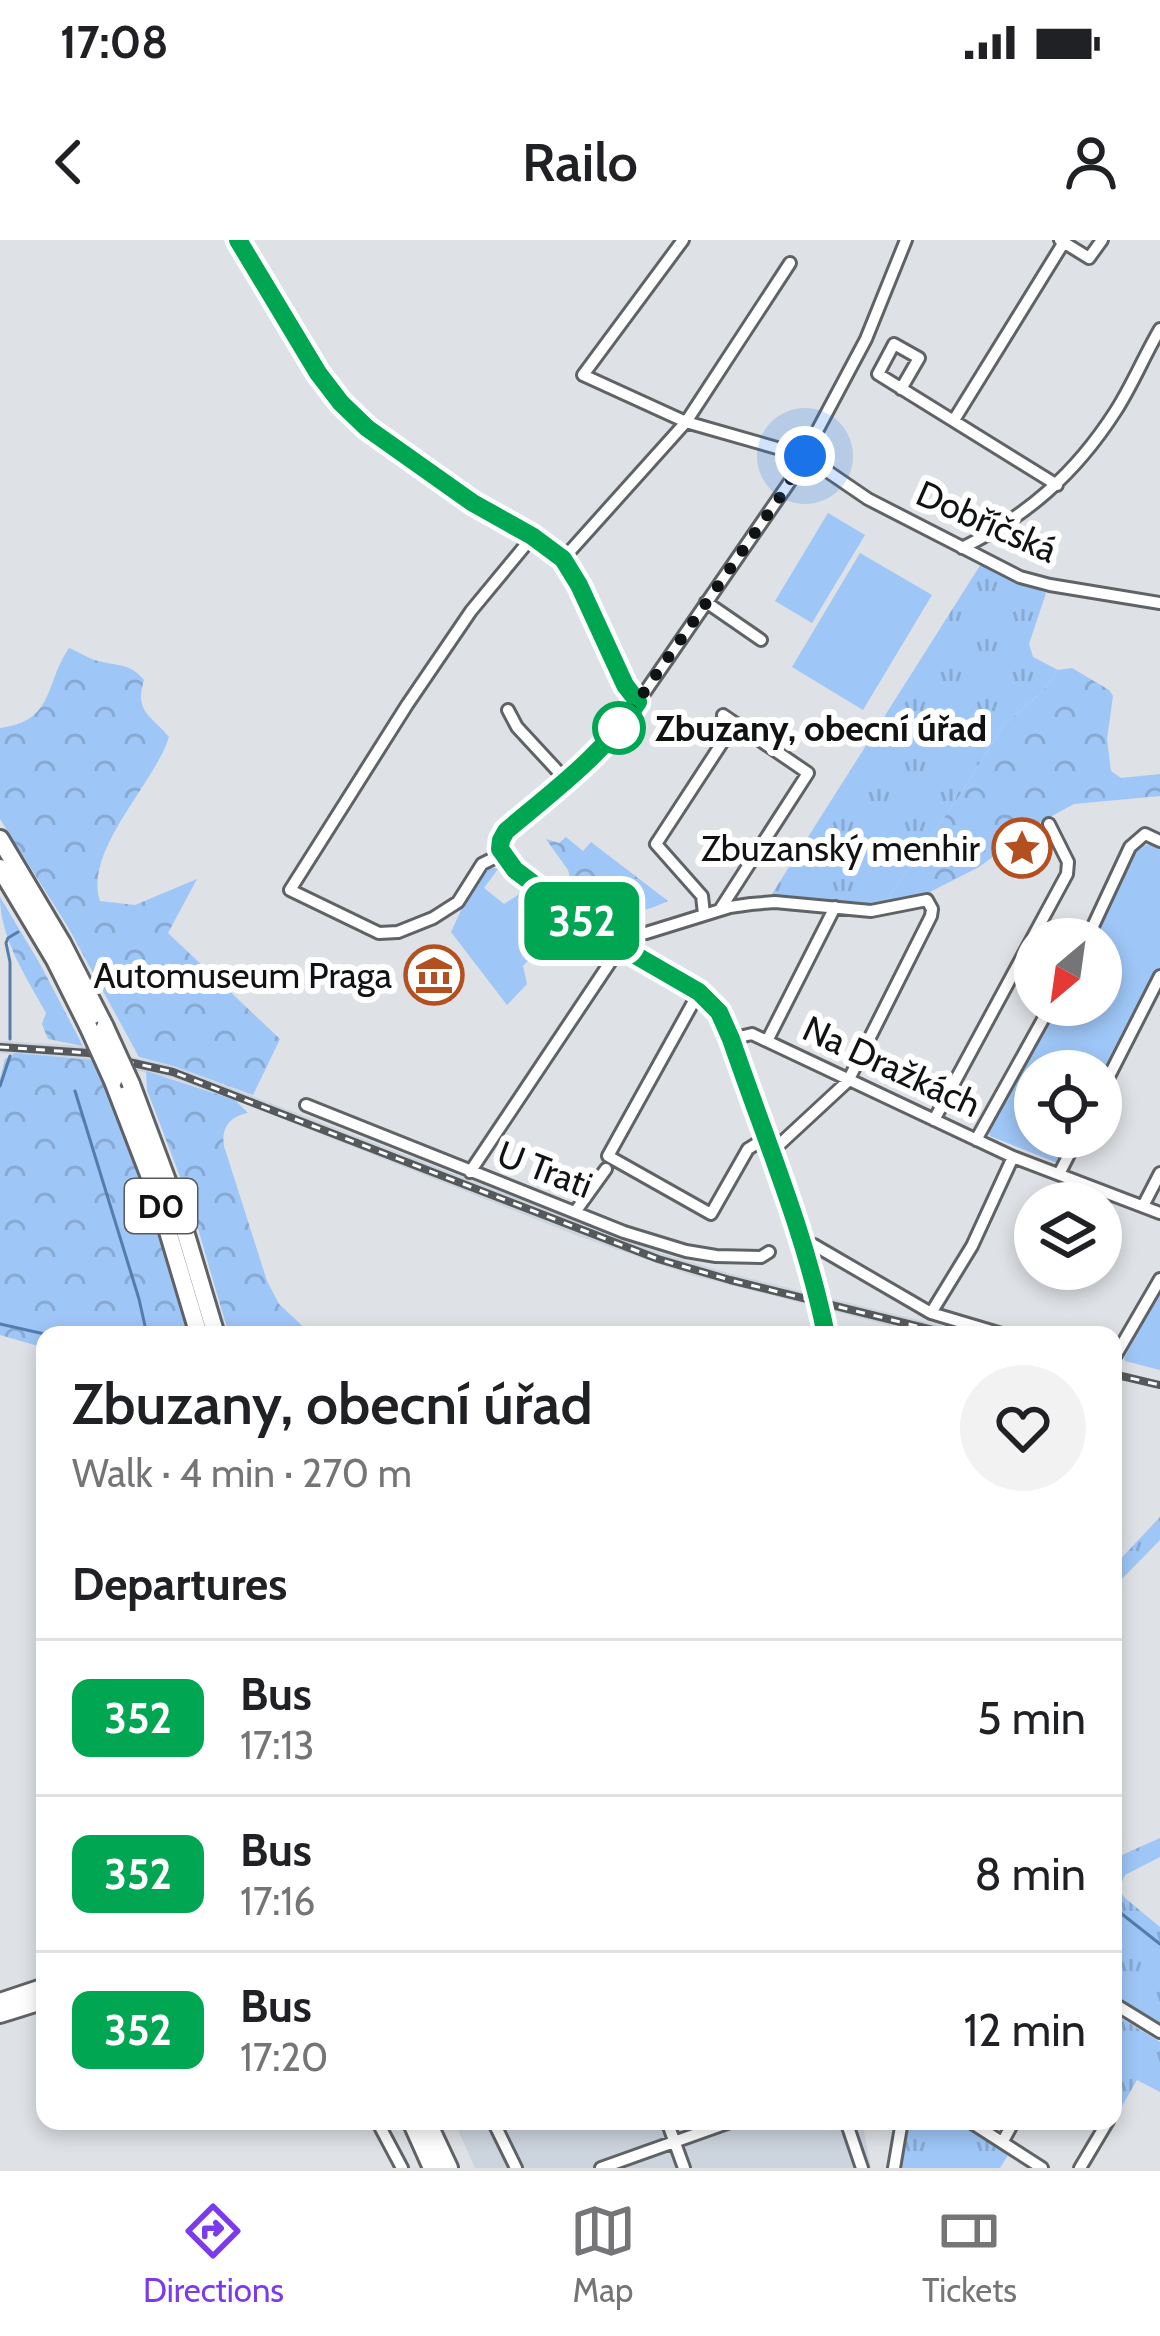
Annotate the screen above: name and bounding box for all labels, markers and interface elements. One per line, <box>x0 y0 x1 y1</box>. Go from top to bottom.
text: 17:08 <box>60 15 169 69</box>
icon: back <box>36 129 102 195</box>
text: Railo <box>522 129 638 195</box>
icon: person <box>1058 129 1124 195</box>
your location <box>775 426 835 486</box>
street label: Dobříčská <box>910 471 1064 571</box>
marker: Zbuzany, obecní úřad <box>594 703 644 753</box>
place label: Zbuzany, obecní úřad <box>655 706 987 750</box>
place icon: Zbuzanský menhir <box>991 817 1053 879</box>
place label: Zbuzanský menhir <box>701 826 981 870</box>
line badge: 352 <box>513 882 651 960</box>
text: 352 <box>548 895 616 947</box>
north arrow <box>1014 918 1122 1026</box>
map controls <box>1014 918 1122 1290</box>
museum icon: Automuseum Praga <box>403 944 465 1006</box>
place label: Automuseum Praga <box>93 953 392 997</box>
street label: Na Dražkách <box>796 1006 988 1126</box>
button: locate <box>1014 1050 1122 1158</box>
street label: U Trati <box>491 1131 599 1207</box>
road number: D0 <box>125 1179 197 1233</box>
button: layers <box>1014 1182 1122 1290</box>
button: heart <box>960 1365 1086 1491</box>
text: Zbuzany, obecní úřad <box>72 1369 593 1438</box>
text: Walk · 4 min · 270 m <box>72 1449 412 1497</box>
text: Departures <box>72 1557 287 1611</box>
text: Bus <box>240 1667 312 1721</box>
text: 5 min <box>977 1691 1086 1745</box>
text: 352 <box>104 1692 172 1744</box>
text: 17:13 <box>240 1721 314 1769</box>
text: Bus <box>240 1823 312 1877</box>
text: 8 min <box>974 1847 1086 1901</box>
text: 352 <box>104 1848 172 1900</box>
text: 17:16 <box>240 1877 315 1925</box>
text: Bus <box>240 1979 312 2033</box>
text: 12 min <box>963 2003 1086 2057</box>
text: 352 <box>104 2004 172 2056</box>
text: 17:20 <box>240 2033 328 2081</box>
tab: Directions <box>143 2198 284 2310</box>
tab: Map <box>570 2198 636 2310</box>
tab: Tickets <box>922 2198 1017 2310</box>

